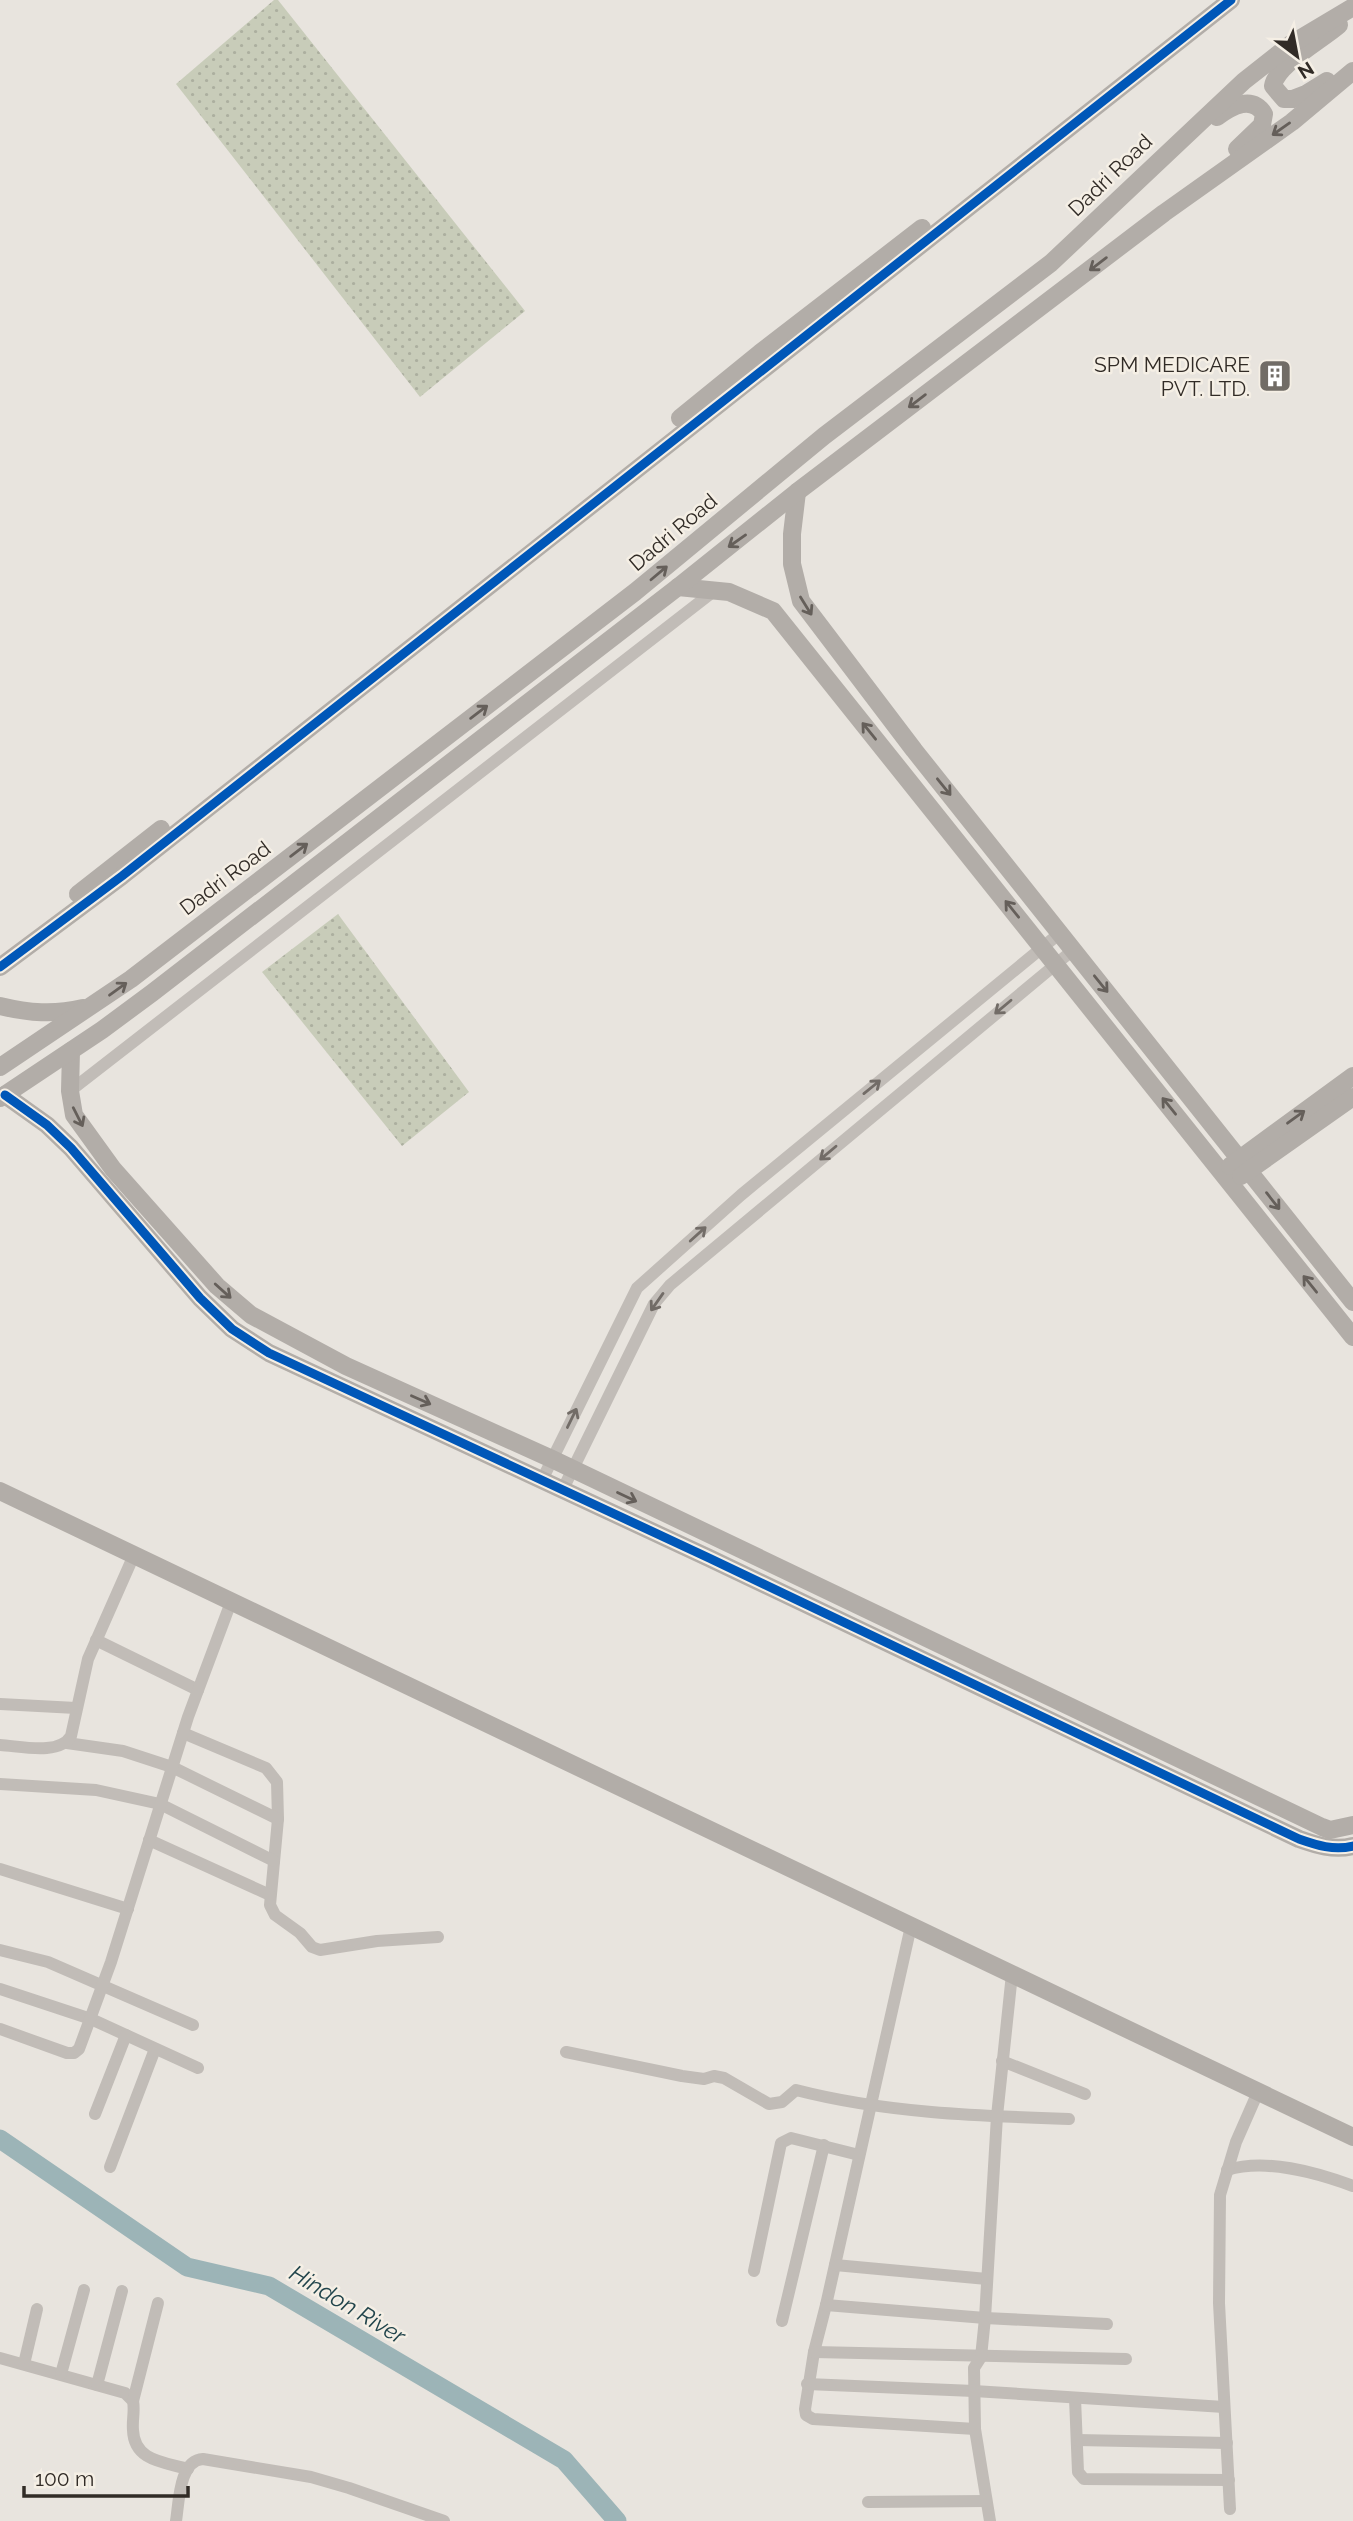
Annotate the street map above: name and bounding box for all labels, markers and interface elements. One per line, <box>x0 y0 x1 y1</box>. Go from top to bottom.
north arrow <box>1262 21 1332 91</box>
text: N <box>1294 57 1318 84</box>
one-way arrow <box>1272 122 1291 137</box>
street label: Dadri Road <box>1063 129 1157 221</box>
one-way arrow <box>1089 256 1107 271</box>
place label: SPM MEDICARE PVT. LTD. <box>1094 352 1250 401</box>
building icon: SPM MEDICARE PVT. LTD. <box>1256 357 1294 395</box>
one-way arrow <box>908 394 926 409</box>
street label: Dadri Road <box>624 488 722 576</box>
one-way arrow <box>728 533 747 548</box>
one-way arrow <box>650 565 668 581</box>
one-way arrow <box>799 596 814 615</box>
one-way arrow <box>469 705 488 720</box>
one-way arrow <box>861 723 877 741</box>
one-way arrow <box>936 777 952 795</box>
street label: Dadri Road <box>175 836 275 920</box>
one-way arrow <box>289 843 307 858</box>
one-way arrow <box>1004 900 1019 918</box>
one-way arrow <box>1093 975 1108 993</box>
one-way arrow <box>108 981 127 996</box>
one-way arrow <box>994 999 1012 1015</box>
one-way arrow <box>863 1079 881 1095</box>
one-way arrow <box>1161 1097 1176 1115</box>
one-way arrow <box>72 1107 85 1128</box>
one-way arrow <box>1286 1110 1305 1124</box>
one-way arrow <box>820 1145 838 1161</box>
one-way arrow <box>1265 1191 1280 1209</box>
one-way arrow <box>689 1225 706 1242</box>
one-way arrow <box>1303 1275 1318 1293</box>
one-way arrow <box>214 1283 232 1299</box>
one-way arrow <box>650 1292 664 1311</box>
one-way arrow <box>410 1394 432 1407</box>
one-way arrow <box>565 1408 579 1429</box>
one-way arrow <box>616 1491 637 1504</box>
water label: Hindon River <box>285 2259 412 2350</box>
scale bar <box>24 2454 189 2498</box>
text: 100 m <box>35 2466 94 2491</box>

